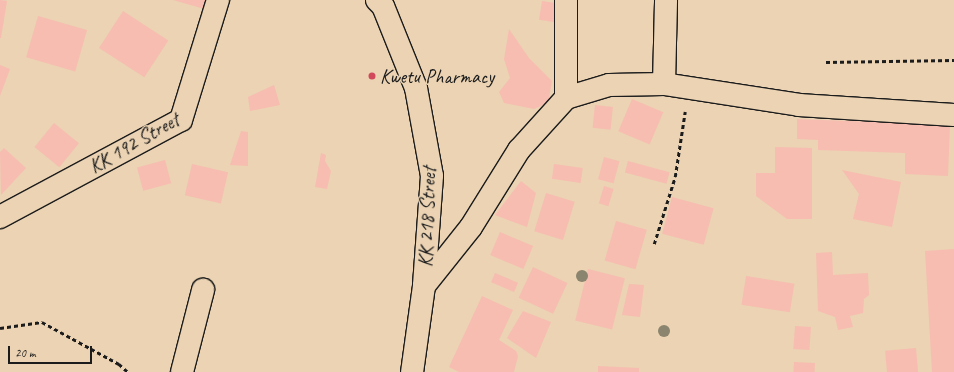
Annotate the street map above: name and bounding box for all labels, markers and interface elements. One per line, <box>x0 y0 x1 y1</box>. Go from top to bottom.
place label: Kwetu Pharmacy <box>380 64 493 88</box>
marker: Kwetu Pharmacy <box>367 71 377 81</box>
street label: KK 192 Street <box>85 108 183 178</box>
street label: KK 218 Street <box>413 167 441 267</box>
scale bar <box>10 338 94 364</box>
text: 20 m <box>15 345 35 361</box>

